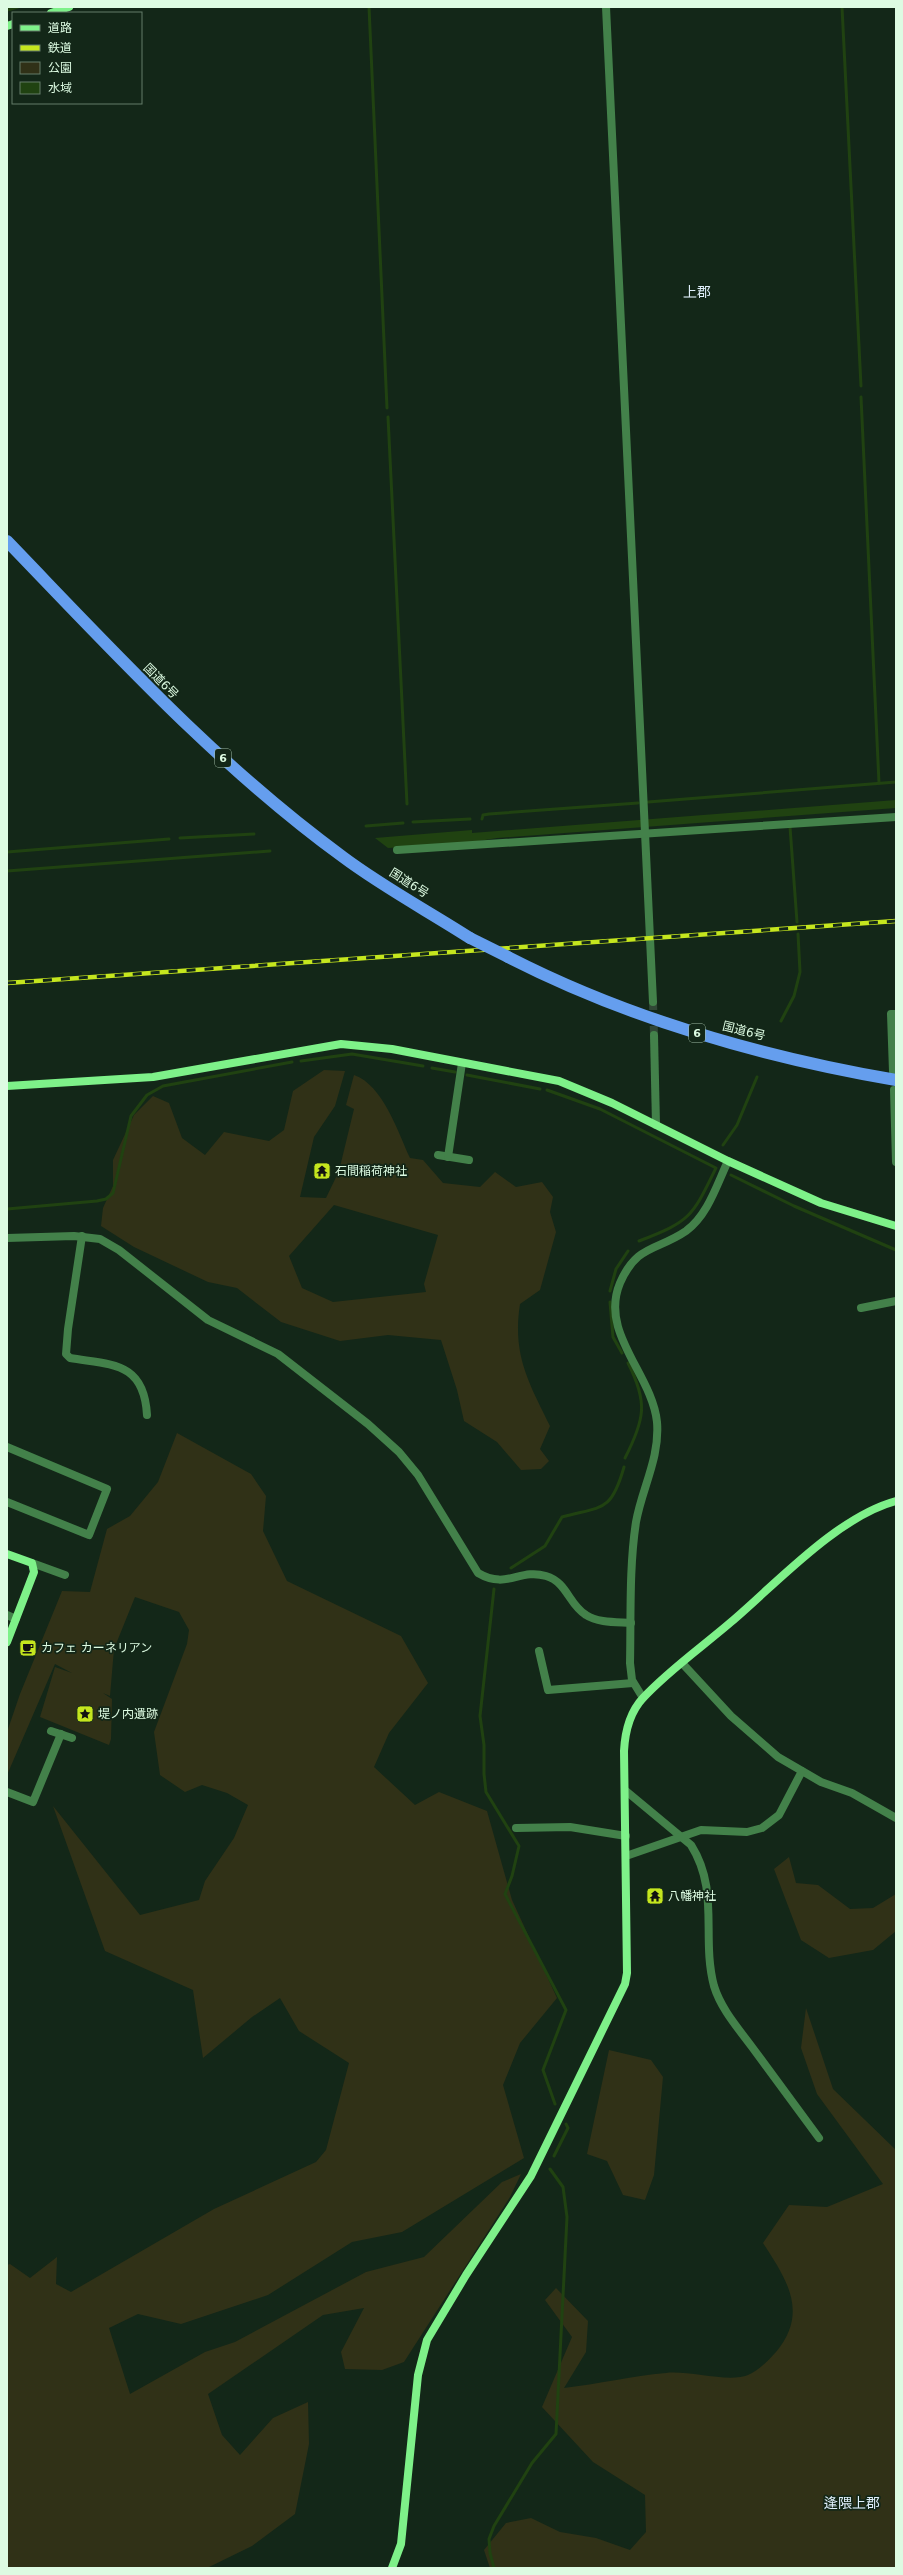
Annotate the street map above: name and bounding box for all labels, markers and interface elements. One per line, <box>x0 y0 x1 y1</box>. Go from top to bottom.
legend <box>12 12 142 104</box>
text: 道路 <box>48 21 72 35</box>
text: 鉄道 <box>48 41 72 55</box>
text: 公園 <box>48 61 72 75</box>
text: 水域 <box>48 81 72 95</box>
district label: 上郡 <box>683 284 711 300</box>
street label: 国道6号 <box>141 661 181 701</box>
road number: 6 <box>215 749 231 767</box>
street label: 国道6号 <box>387 866 431 900</box>
street label: 国道6号 <box>721 1019 767 1043</box>
road number: 6 <box>689 1024 705 1042</box>
temple icon: 石間稲荷神社 <box>312 1161 332 1181</box>
place label: 石間稲荷神社 <box>335 1164 407 1178</box>
cafe icon: カフェ カーネリアン <box>18 1638 38 1658</box>
place label: カフェ カーネリアン <box>41 1641 152 1655</box>
place icon: 堤ノ内遺跡 <box>75 1704 95 1724</box>
place label: 堤ノ内遺跡 <box>98 1707 158 1721</box>
temple icon: 八幡神社 <box>645 1886 665 1906</box>
place label: 八幡神社 <box>668 1889 716 1903</box>
district label: 逢隈上郡 <box>824 2495 880 2511</box>

